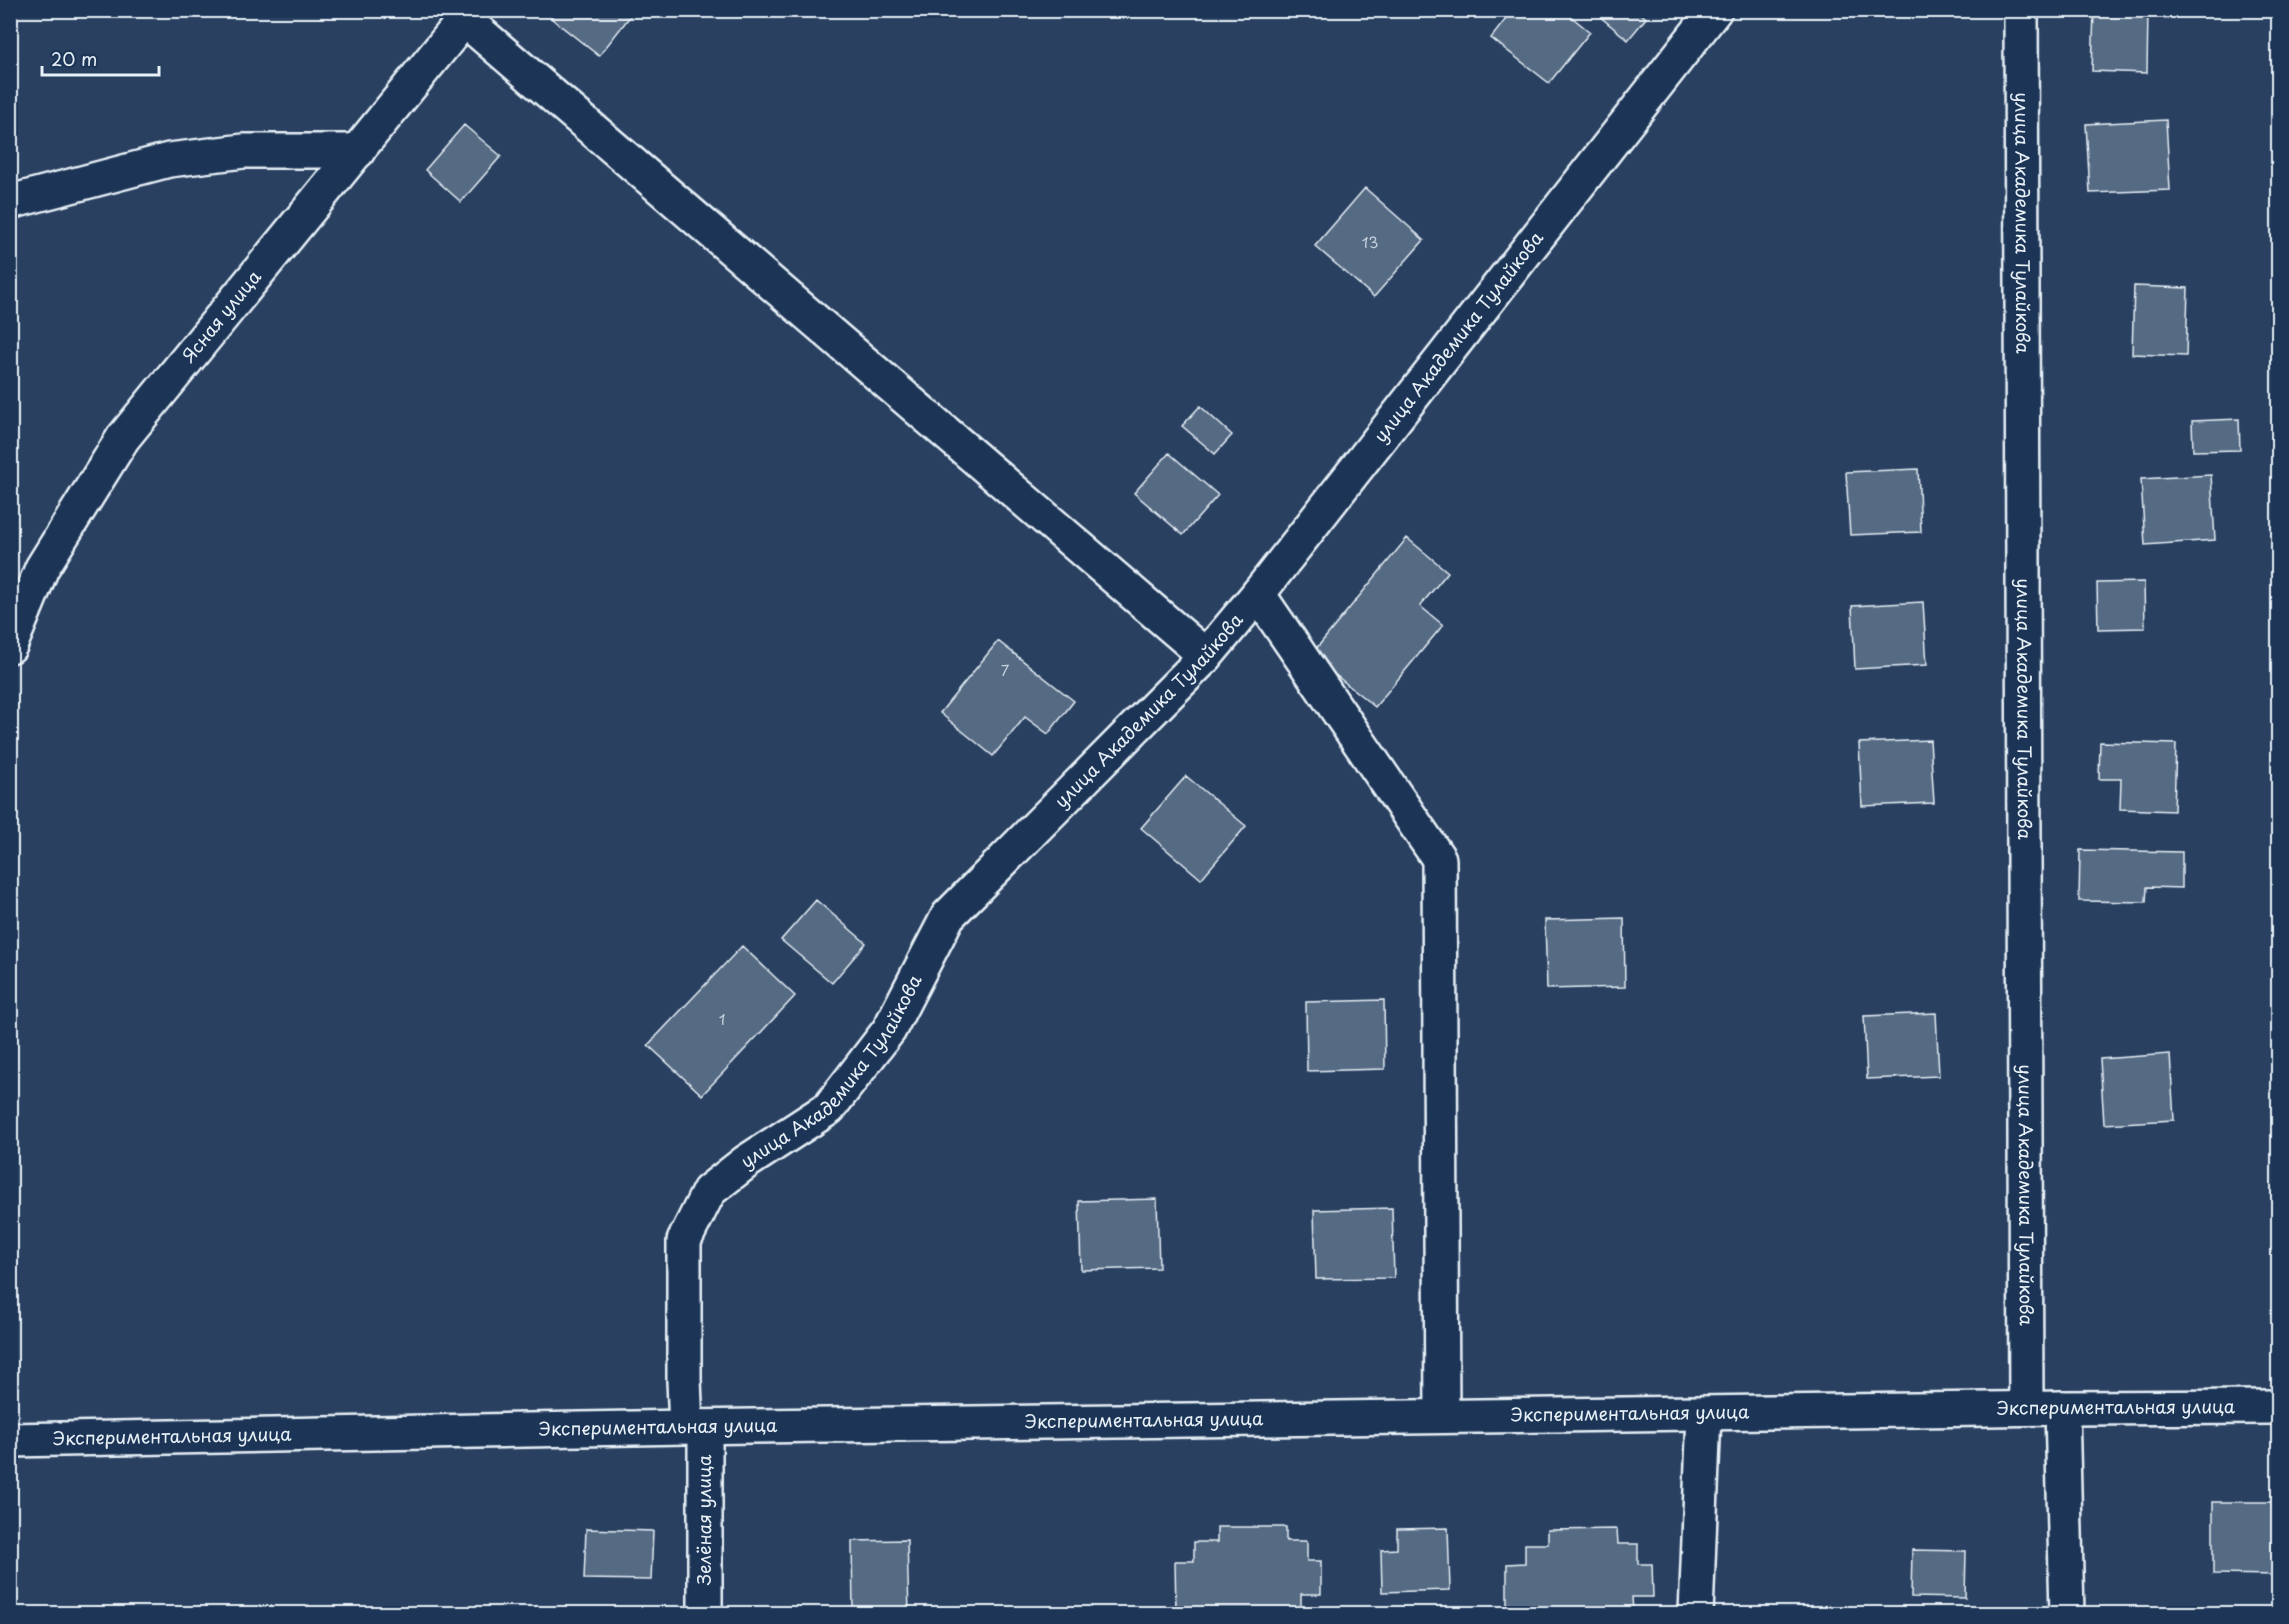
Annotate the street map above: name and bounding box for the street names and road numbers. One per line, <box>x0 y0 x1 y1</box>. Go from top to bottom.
street label: улица Академика Тулайкова <box>2009 92 2037 355</box>
street label: улица Академика Тулайкова <box>1367 224 1549 448</box>
street label: Ясная улица <box>175 263 267 368</box>
street label: улица Академика Тулайкова <box>2011 578 2039 841</box>
street label: улица Академика Тулайкова <box>1048 606 1249 813</box>
street label: улица Академика Тулайкова <box>735 969 928 1174</box>
street label: улица Академика Тулайкова <box>2013 1064 2041 1327</box>
street label: Экспериментальная улица <box>1996 1392 2236 1421</box>
street label: Экспериментальная улица <box>1510 1397 1750 1428</box>
street label: Экспериментальная улица <box>1024 1404 1264 1434</box>
street label: Экспериментальная улица <box>538 1411 778 1442</box>
street label: Экспериментальная улица <box>52 1420 292 1451</box>
street label: Зелёная улица <box>690 1454 717 1585</box>

